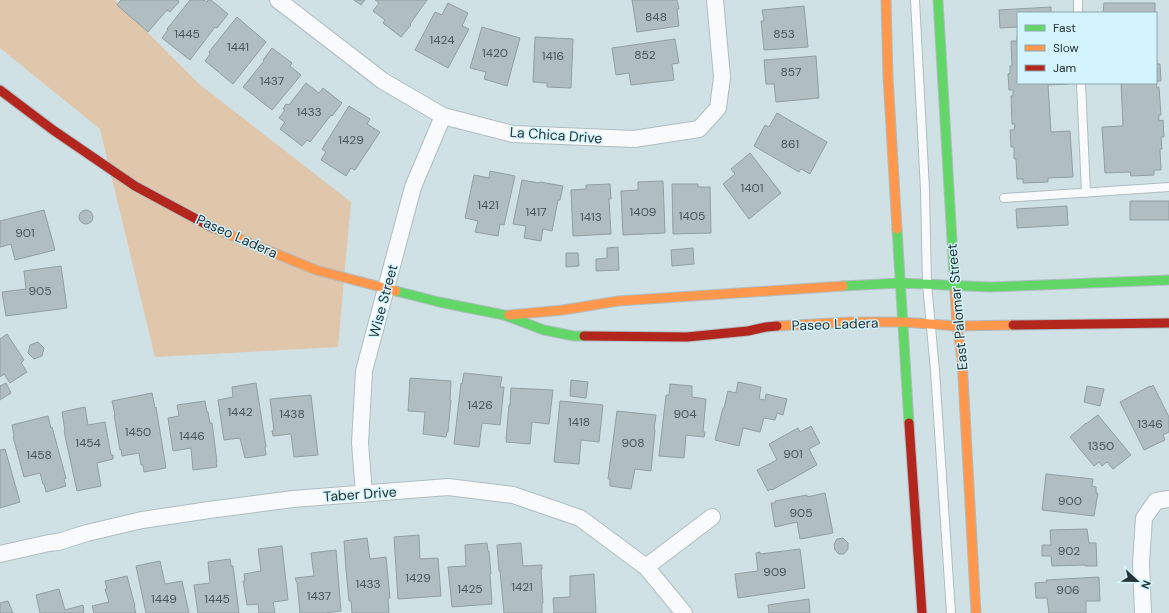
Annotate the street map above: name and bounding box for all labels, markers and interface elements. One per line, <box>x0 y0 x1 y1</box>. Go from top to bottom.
house number: 848 <box>645 9 667 25</box>
legend <box>1017 12 1157 84</box>
text: Fast <box>1053 20 1076 36</box>
house number: 1445 <box>174 26 200 42</box>
house number: 853 <box>773 26 795 42</box>
house number: 1424 <box>429 32 455 48</box>
house number: 1441 <box>227 39 249 55</box>
text: Slow <box>1053 40 1079 56</box>
house number: 1420 <box>482 45 508 61</box>
house number: 852 <box>634 47 656 63</box>
house number: 1416 <box>542 48 564 64</box>
text: Jam <box>1053 60 1076 76</box>
house number: 857 <box>781 64 801 80</box>
house number: 1437 <box>260 73 284 89</box>
house number: 1433 <box>296 104 322 120</box>
street label: La Chica Drive <box>509 123 603 147</box>
house number: 1429 <box>338 132 364 148</box>
house number: 861 <box>781 136 799 152</box>
house number: 1401 <box>741 180 763 196</box>
house number: 1421 <box>477 197 499 213</box>
house number: 1417 <box>525 204 547 220</box>
house number: 1409 <box>630 204 656 220</box>
house number: 1405 <box>679 208 705 224</box>
house number: 1413 <box>580 209 602 225</box>
street label: Paseo Ladera <box>194 210 280 262</box>
house number: 901 <box>15 225 35 241</box>
street label: East Palomar Street <box>943 243 971 371</box>
street label: Wise Street <box>365 262 401 340</box>
house number: 905 <box>28 283 52 299</box>
street label: Paseo Ladera <box>791 313 879 335</box>
house number: 1426 <box>467 397 493 413</box>
house number: 1442 <box>227 404 253 420</box>
house number: 1438 <box>279 406 305 422</box>
house number: 904 <box>673 406 697 422</box>
house number: 1418 <box>568 414 590 430</box>
house number: 1346 <box>1137 416 1163 432</box>
house number: 1450 <box>125 424 151 440</box>
house number: 1446 <box>179 428 205 444</box>
house number: 1454 <box>75 435 101 451</box>
house number: 908 <box>621 435 645 451</box>
house number: 1350 <box>1088 438 1114 454</box>
house number: 901 <box>783 446 803 462</box>
house number: 1458 <box>26 447 52 463</box>
street label: Taber Drive <box>323 482 397 506</box>
house number: 900 <box>1058 493 1082 509</box>
house number: 905 <box>789 505 813 521</box>
house number: 902 <box>1058 543 1080 559</box>
north arrow <box>1117 561 1157 601</box>
house number: 909 <box>763 564 787 580</box>
house number: 1429 <box>405 570 431 586</box>
house number: 1433 <box>355 576 381 592</box>
text: N <box>1138 578 1154 591</box>
house number: 1421 <box>511 579 533 595</box>
house number: 1425 <box>457 581 483 597</box>
house number: 906 <box>1056 582 1080 598</box>
house number: 1437 <box>307 588 331 604</box>
house number: 1449 <box>151 591 177 607</box>
house number: 1445 <box>204 591 230 607</box>

